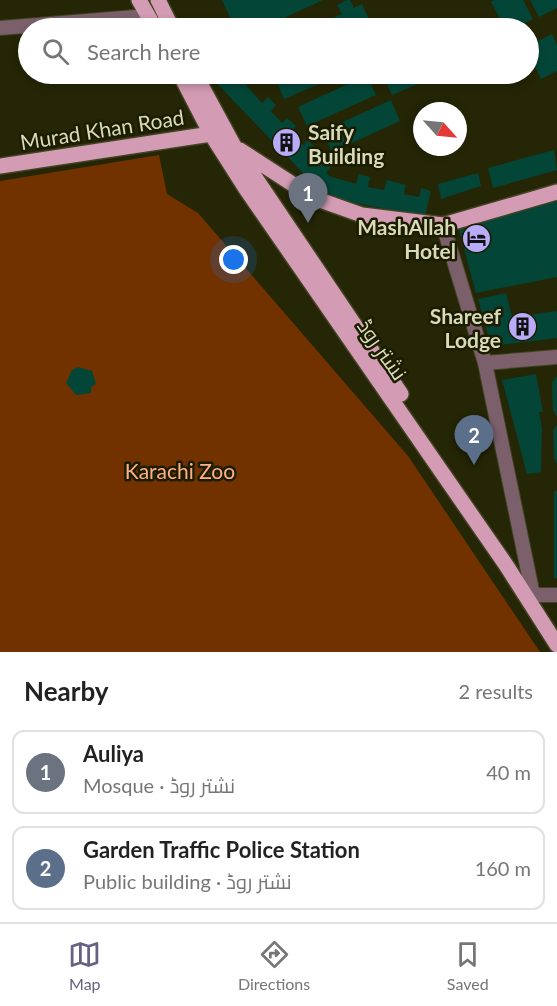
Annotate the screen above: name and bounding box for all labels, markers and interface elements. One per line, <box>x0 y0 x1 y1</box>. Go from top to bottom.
search box <box>18 18 539 84</box>
icon: search <box>39 35 72 68</box>
text: Search here <box>87 38 200 65</box>
north arrow <box>413 102 467 156</box>
street label: Murad Khan Road <box>18 104 186 154</box>
place label: Saify Building <box>308 119 384 168</box>
building icon: Saify Building <box>271 127 303 159</box>
pin: 1 <box>288 174 328 223</box>
place label: MashAllah Hotel <box>357 214 456 263</box>
hotel icon: MashAllah Hotel <box>461 222 493 254</box>
your location <box>219 245 248 274</box>
place label: Shareef Lodge <box>430 303 501 352</box>
building icon: Shareef Lodge <box>506 311 538 343</box>
street label: نشتر روڈ <box>352 314 413 385</box>
pin: 2 <box>454 416 494 465</box>
park label: Karachi Zoo <box>125 458 235 483</box>
text: Nearby <box>24 675 109 707</box>
text: 2 results <box>458 679 533 703</box>
text: Auliya <box>83 740 144 767</box>
text: 1 <box>40 760 51 784</box>
text: 40 m <box>486 760 531 784</box>
text: Mosque · نشتر روڈ <box>83 773 235 797</box>
text: Garden Traffic Police Station <box>83 836 360 863</box>
text: 2 <box>40 856 51 880</box>
text: 160 m <box>475 856 531 880</box>
text: Public building · نشتر روڈ <box>83 869 292 893</box>
tab: Map <box>68 938 101 993</box>
tab: Directions <box>238 938 310 993</box>
tab: Saved <box>447 938 489 993</box>

